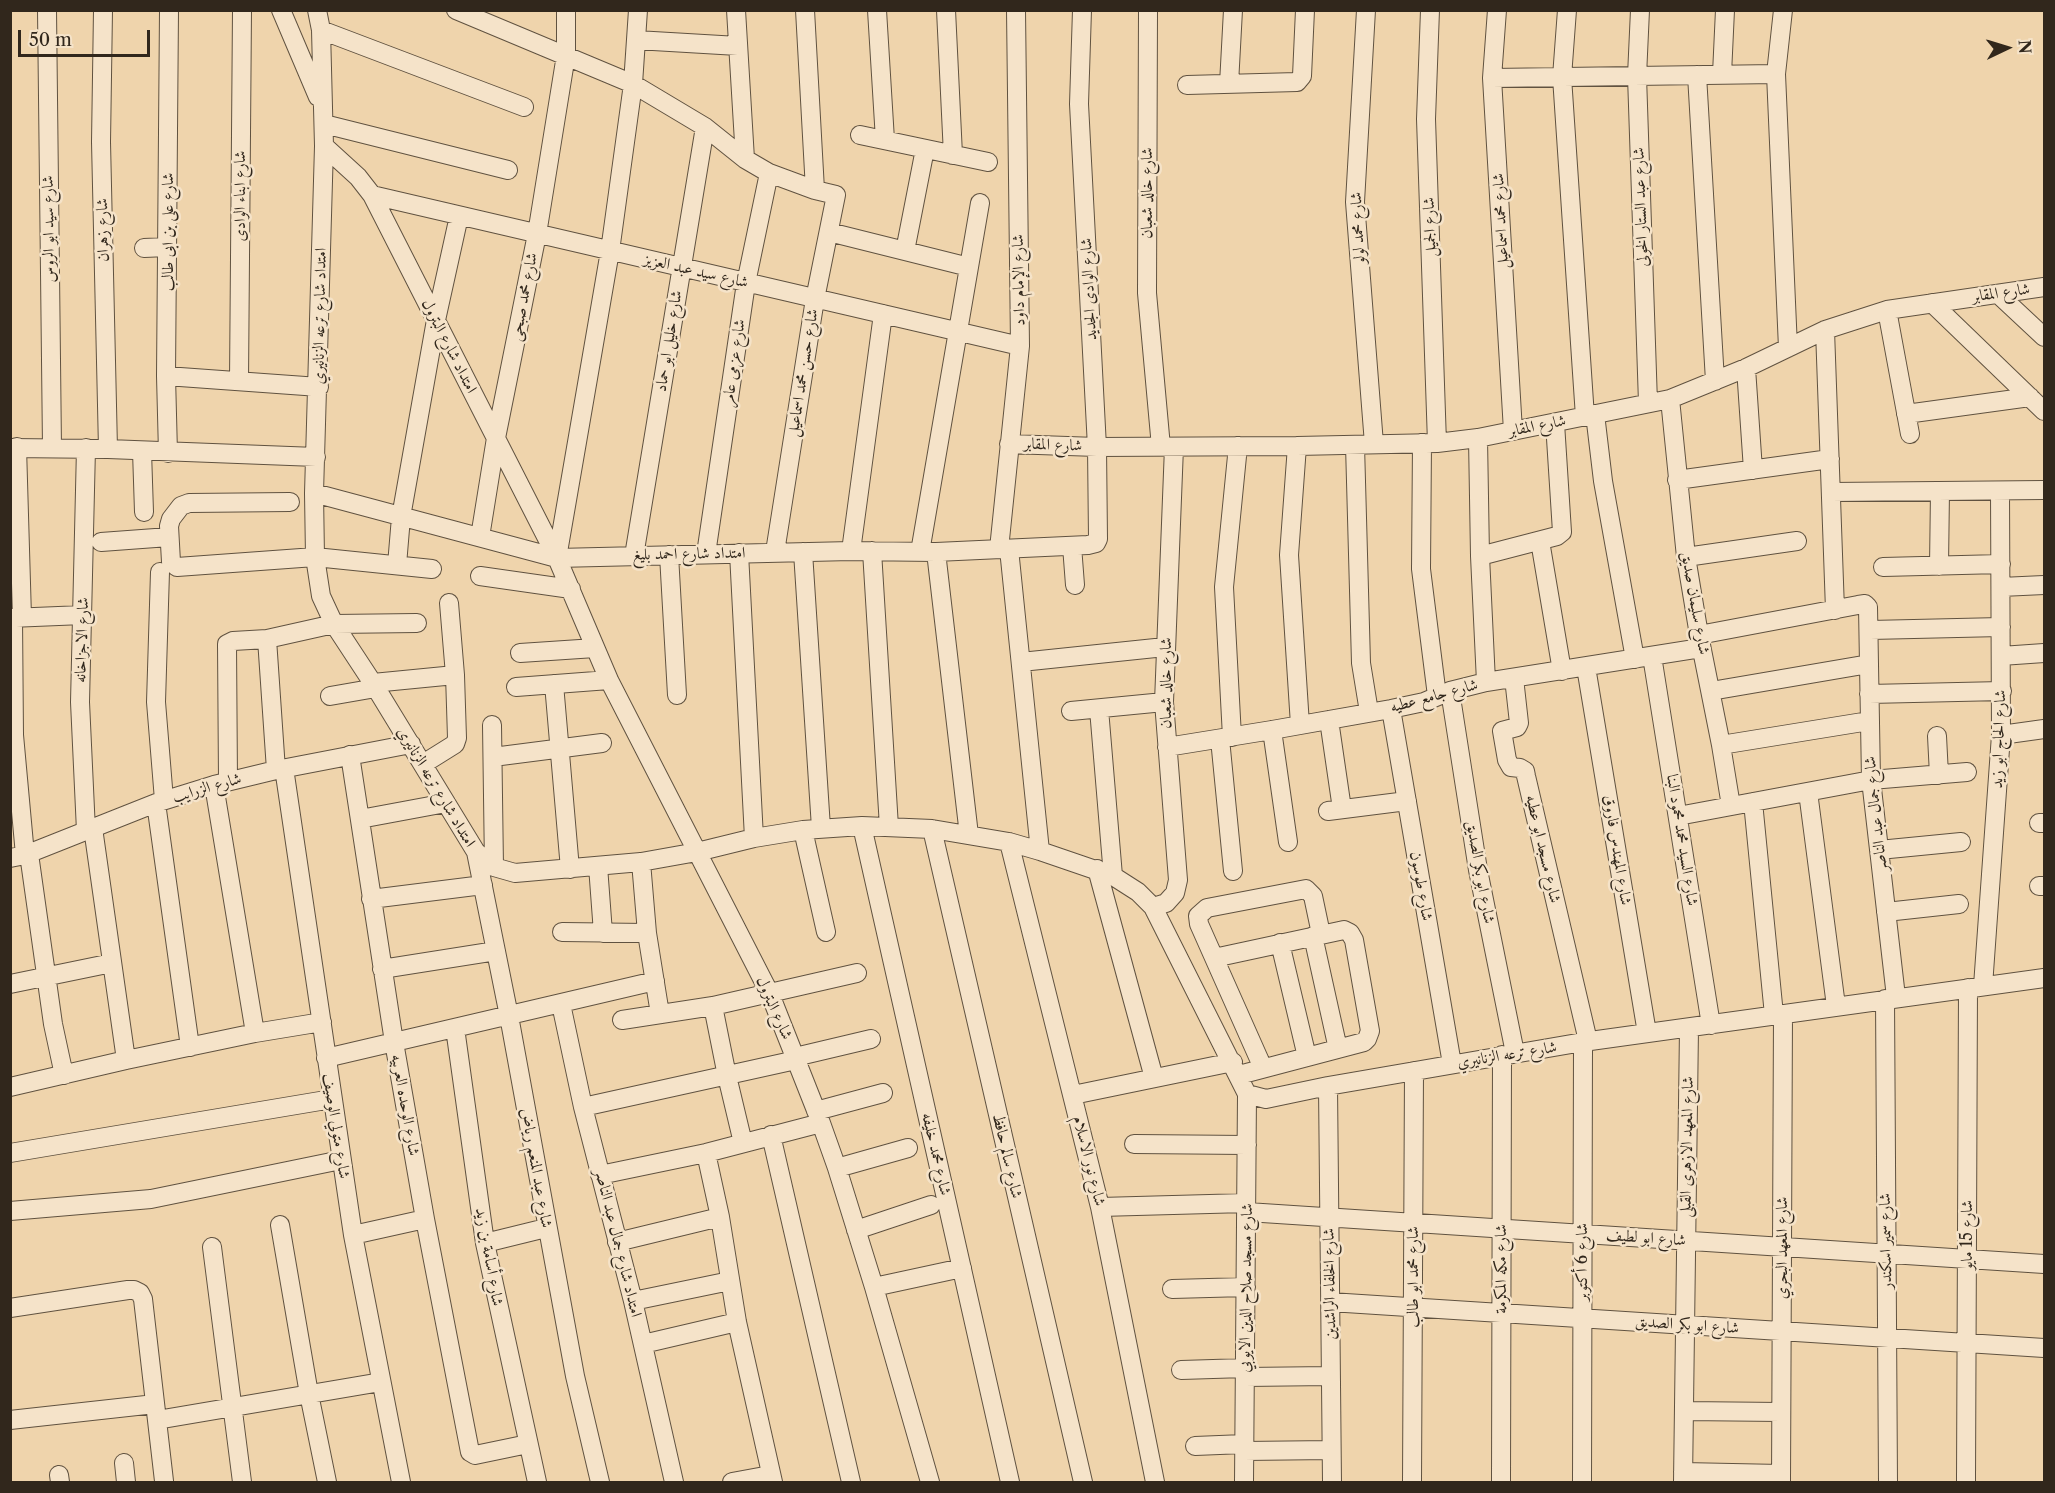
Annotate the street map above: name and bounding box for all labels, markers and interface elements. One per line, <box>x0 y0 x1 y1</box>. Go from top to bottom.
scale bar <box>21 18 153 56</box>
north arrow <box>1977 18 2037 78</box>
text: 50 m <box>29 29 72 51</box>
text: N <box>2014 39 2035 54</box>
street label: شارع خالد شعبان <box>1137 147 1157 239</box>
street label: شارع عبد الستار الخولى <box>1629 147 1653 267</box>
street label: شارع ابناء الوادى <box>230 151 250 241</box>
street label: شارع على بن ابى طالب <box>158 173 178 291</box>
street label: شارع محمد اسماعيل <box>1489 173 1513 269</box>
street label: شارع سيد ابو الروس <box>38 175 60 283</box>
street label: شارع محمد لولو <box>1347 191 1369 265</box>
street label: شارع الجميل <box>1419 197 1441 257</box>
street label: شارع زهران <box>93 198 113 262</box>
street label: شارع الإمام داود <box>1009 234 1029 326</box>
street label: شارع الوادى الجديد <box>1077 237 1101 341</box>
street label: امتداد شارع ترعه الزنانيري <box>309 247 331 385</box>
street label: شارع سيد عبد العزيز <box>642 250 750 292</box>
street label: شارع محمد صبحى <box>506 251 542 343</box>
street label: شارع المقابر <box>1971 279 2031 307</box>
street label: شارع خليل ابو حماد <box>652 289 686 393</box>
street label: امتداد شارع البترول <box>417 296 481 396</box>
street label: شارع حسن محمد اسماعيل <box>783 308 823 438</box>
street label: شارع عزمى عامر <box>718 318 750 408</box>
street label: شارع المقابر <box>1506 411 1568 441</box>
street label: شارع المقابر <box>1023 434 1083 456</box>
street label: امتداد شارع احمد بليغ <box>632 543 746 565</box>
street label: شارع سليمان صديق <box>1677 550 1713 656</box>
street label: شارع الاجزاخانه <box>71 597 93 683</box>
street label: شارع خالد شعبان <box>1156 637 1176 729</box>
street label: شارع جامع عطيه <box>1388 675 1480 717</box>
street label: شارع الحاج ابو زيد <box>1988 689 2010 789</box>
street label: امتداد شارع ترعه الزنانيري <box>393 723 479 851</box>
street label: شارع جمال عبد الناصر <box>1860 755 1892 873</box>
street label: شارع الزرايب <box>170 769 244 807</box>
street label: شارع السيد محمد محمود البنا <box>1662 773 1702 907</box>
street label: شارع مسجد ابو عطيه <box>1521 793 1565 905</box>
street label: شارع المهندس فاروق <box>1599 794 1635 906</box>
street label: شارع ابو بكر الصديق <box>1461 819 1499 925</box>
street label: شارع طوسون <box>1405 850 1437 922</box>
street label: شارع البترول <box>752 973 796 1043</box>
street label: شارع ترعه الزنانيري <box>1456 1038 1558 1072</box>
street label: شارع الوحده العربيه <box>387 1053 423 1157</box>
street label: شارع متولي الوصيف <box>318 1072 354 1180</box>
street label: شارع المعهد الازهرى القبلى <box>1676 1076 1698 1218</box>
street label: شارع عبد المنعم رياض <box>516 1107 556 1229</box>
street label: شارع محمد خليفه <box>917 1111 955 1197</box>
street label: شارع سالم حافظ <box>988 1112 1026 1200</box>
street label: شارع نور الاسلام <box>1069 1114 1109 1208</box>
street label: امتداد شارع جمال عبد الناصر <box>590 1167 646 1319</box>
street label: شارع سمير اسكندر <box>1876 1193 1896 1289</box>
street label: شارع المعهد البحري <box>1772 1197 1792 1299</box>
street label: شارع 15 مايو <box>1957 1200 1977 1270</box>
street label: شارع مسجد صلاح الدين الايوبي <box>1235 1203 1257 1373</box>
street label: شارع أسامة بن زيد <box>471 1206 507 1308</box>
street label: شارع 6 أكتوبر <box>1572 1223 1592 1301</box>
street label: شارع مكه المكرمة <box>1491 1224 1511 1314</box>
street label: شارع محمد ابو طالب <box>1403 1226 1423 1328</box>
street label: شارع ابو لطيف <box>1605 1226 1687 1250</box>
street label: شارع الخلفاء الراشدين <box>1319 1228 1341 1340</box>
street label: شارع ابو بكر الصديق <box>1634 1312 1740 1338</box>

